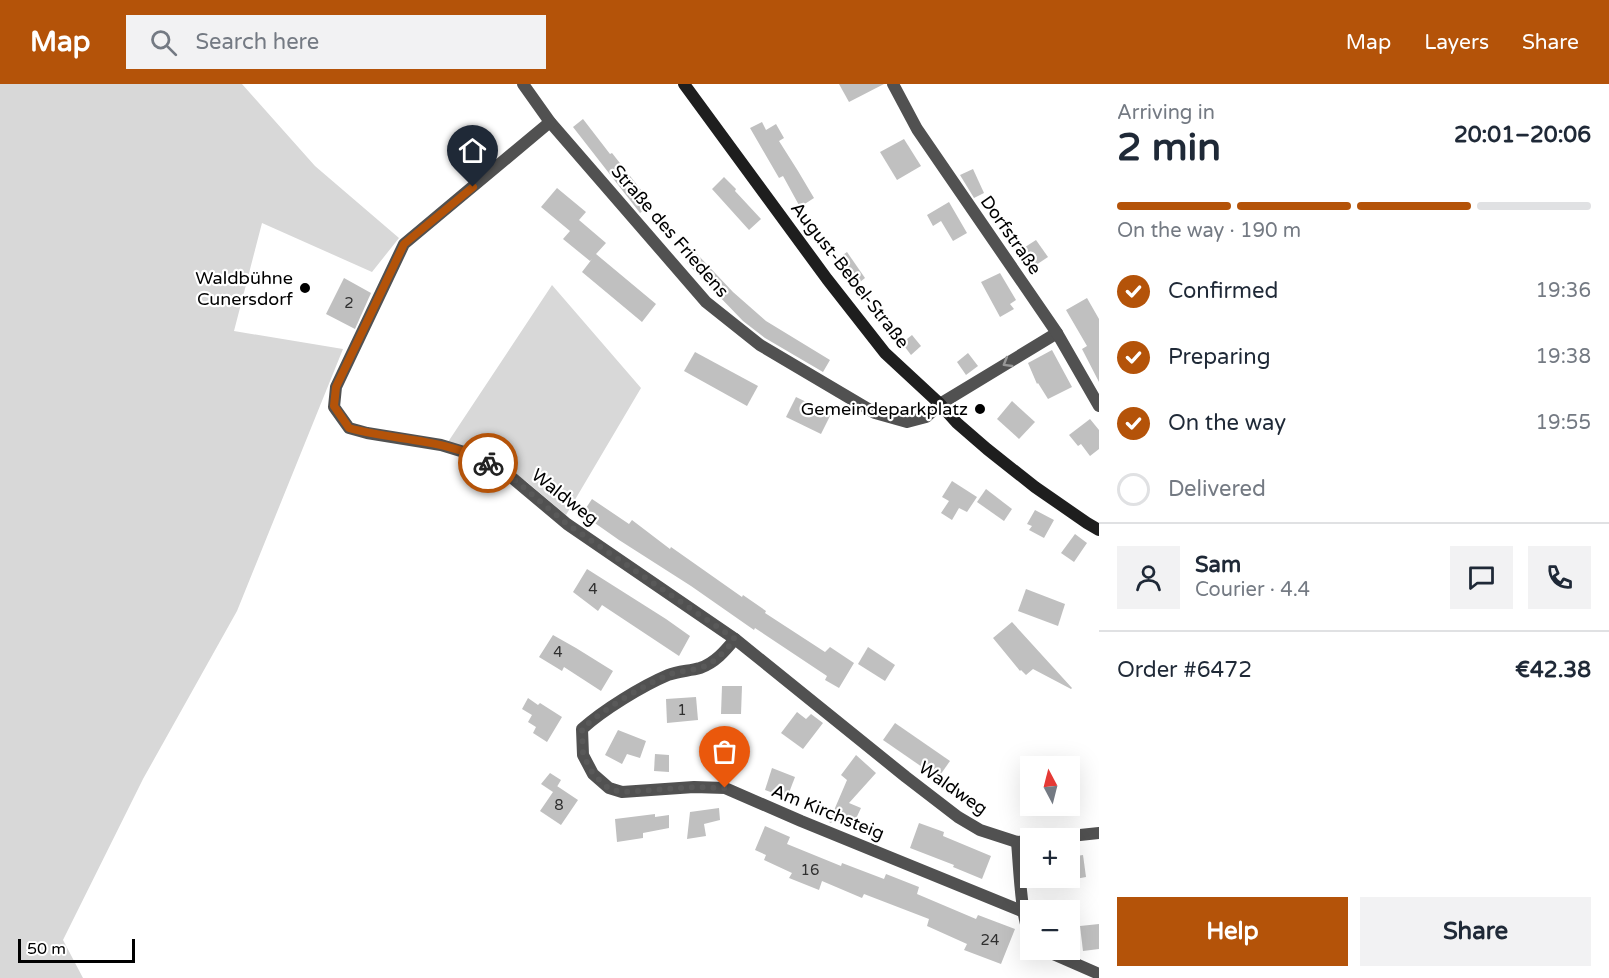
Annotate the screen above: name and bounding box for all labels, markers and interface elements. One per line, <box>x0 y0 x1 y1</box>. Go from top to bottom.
search box <box>126 15 546 69</box>
text: Map <box>30 25 90 59</box>
icon: search <box>147 26 180 59</box>
text: Search here <box>195 29 319 55</box>
text: Map <box>1346 30 1391 55</box>
text: Layers <box>1424 30 1489 55</box>
text: Share <box>1522 30 1579 55</box>
text: Arriving in <box>1117 101 1215 125</box>
text: 20:01–20:06 <box>1454 122 1591 148</box>
text: 2 min <box>1117 124 1221 171</box>
pin <box>447 125 498 187</box>
icon: home <box>456 134 489 167</box>
street label: Straße des Friedens <box>606 160 734 302</box>
street label: Dorfstraße <box>976 191 1046 279</box>
street label: August-Bebel-Straße <box>786 198 914 352</box>
text: On the way · 190 m <box>1117 219 1301 243</box>
place label: Waldbühne Cunersdorf <box>195 267 293 310</box>
icon: check <box>1117 275 1150 308</box>
text: Confirmed <box>1168 278 1278 304</box>
text: 19:36 <box>1536 279 1591 303</box>
marker: Waldbühne Cunersdorf <box>298 281 312 295</box>
house number: 2 <box>344 294 354 312</box>
icon: check <box>1117 341 1150 374</box>
text: Preparing <box>1168 344 1271 370</box>
text: 19:38 <box>1536 345 1591 369</box>
one-way arrow <box>1003 356 1013 368</box>
place label: Gemeindeparkplatz <box>801 398 968 420</box>
marker: Gemeindeparkplatz <box>973 402 987 416</box>
icon: check <box>1117 407 1150 440</box>
text: On the way <box>1168 410 1286 436</box>
text: 19:55 <box>1536 411 1591 435</box>
courier <box>458 433 518 493</box>
icon: bike <box>472 447 505 480</box>
street label: Waldweg <box>527 464 603 530</box>
text: Delivered <box>1168 476 1266 502</box>
button: person <box>1117 546 1180 609</box>
button: chat <box>1450 546 1513 609</box>
button: phone <box>1528 546 1591 609</box>
text: Sam <box>1195 552 1241 578</box>
text: Courier · 4.4 <box>1195 578 1310 602</box>
house number: 4 <box>588 580 598 598</box>
house number: 4 <box>553 643 563 661</box>
text: Order #6472 <box>1117 657 1252 683</box>
text: €42.38 <box>1515 657 1591 683</box>
house number: 1 <box>677 701 687 719</box>
pin <box>699 726 750 788</box>
icon: bag <box>708 735 741 768</box>
street label: Waldweg <box>914 756 992 820</box>
north arrow <box>1020 756 1080 816</box>
map controls <box>1020 756 1080 960</box>
street label: Am Kirchsteig <box>768 779 888 845</box>
house number: 8 <box>554 796 564 814</box>
button: + <box>1020 828 1080 888</box>
house number: 16 <box>801 861 819 879</box>
button: Help <box>1117 897 1348 966</box>
button: Share <box>1360 897 1591 966</box>
button: − <box>1020 900 1080 960</box>
house number: 24 <box>981 931 999 949</box>
scale bar <box>18 936 135 964</box>
text: 50 m <box>27 939 66 959</box>

